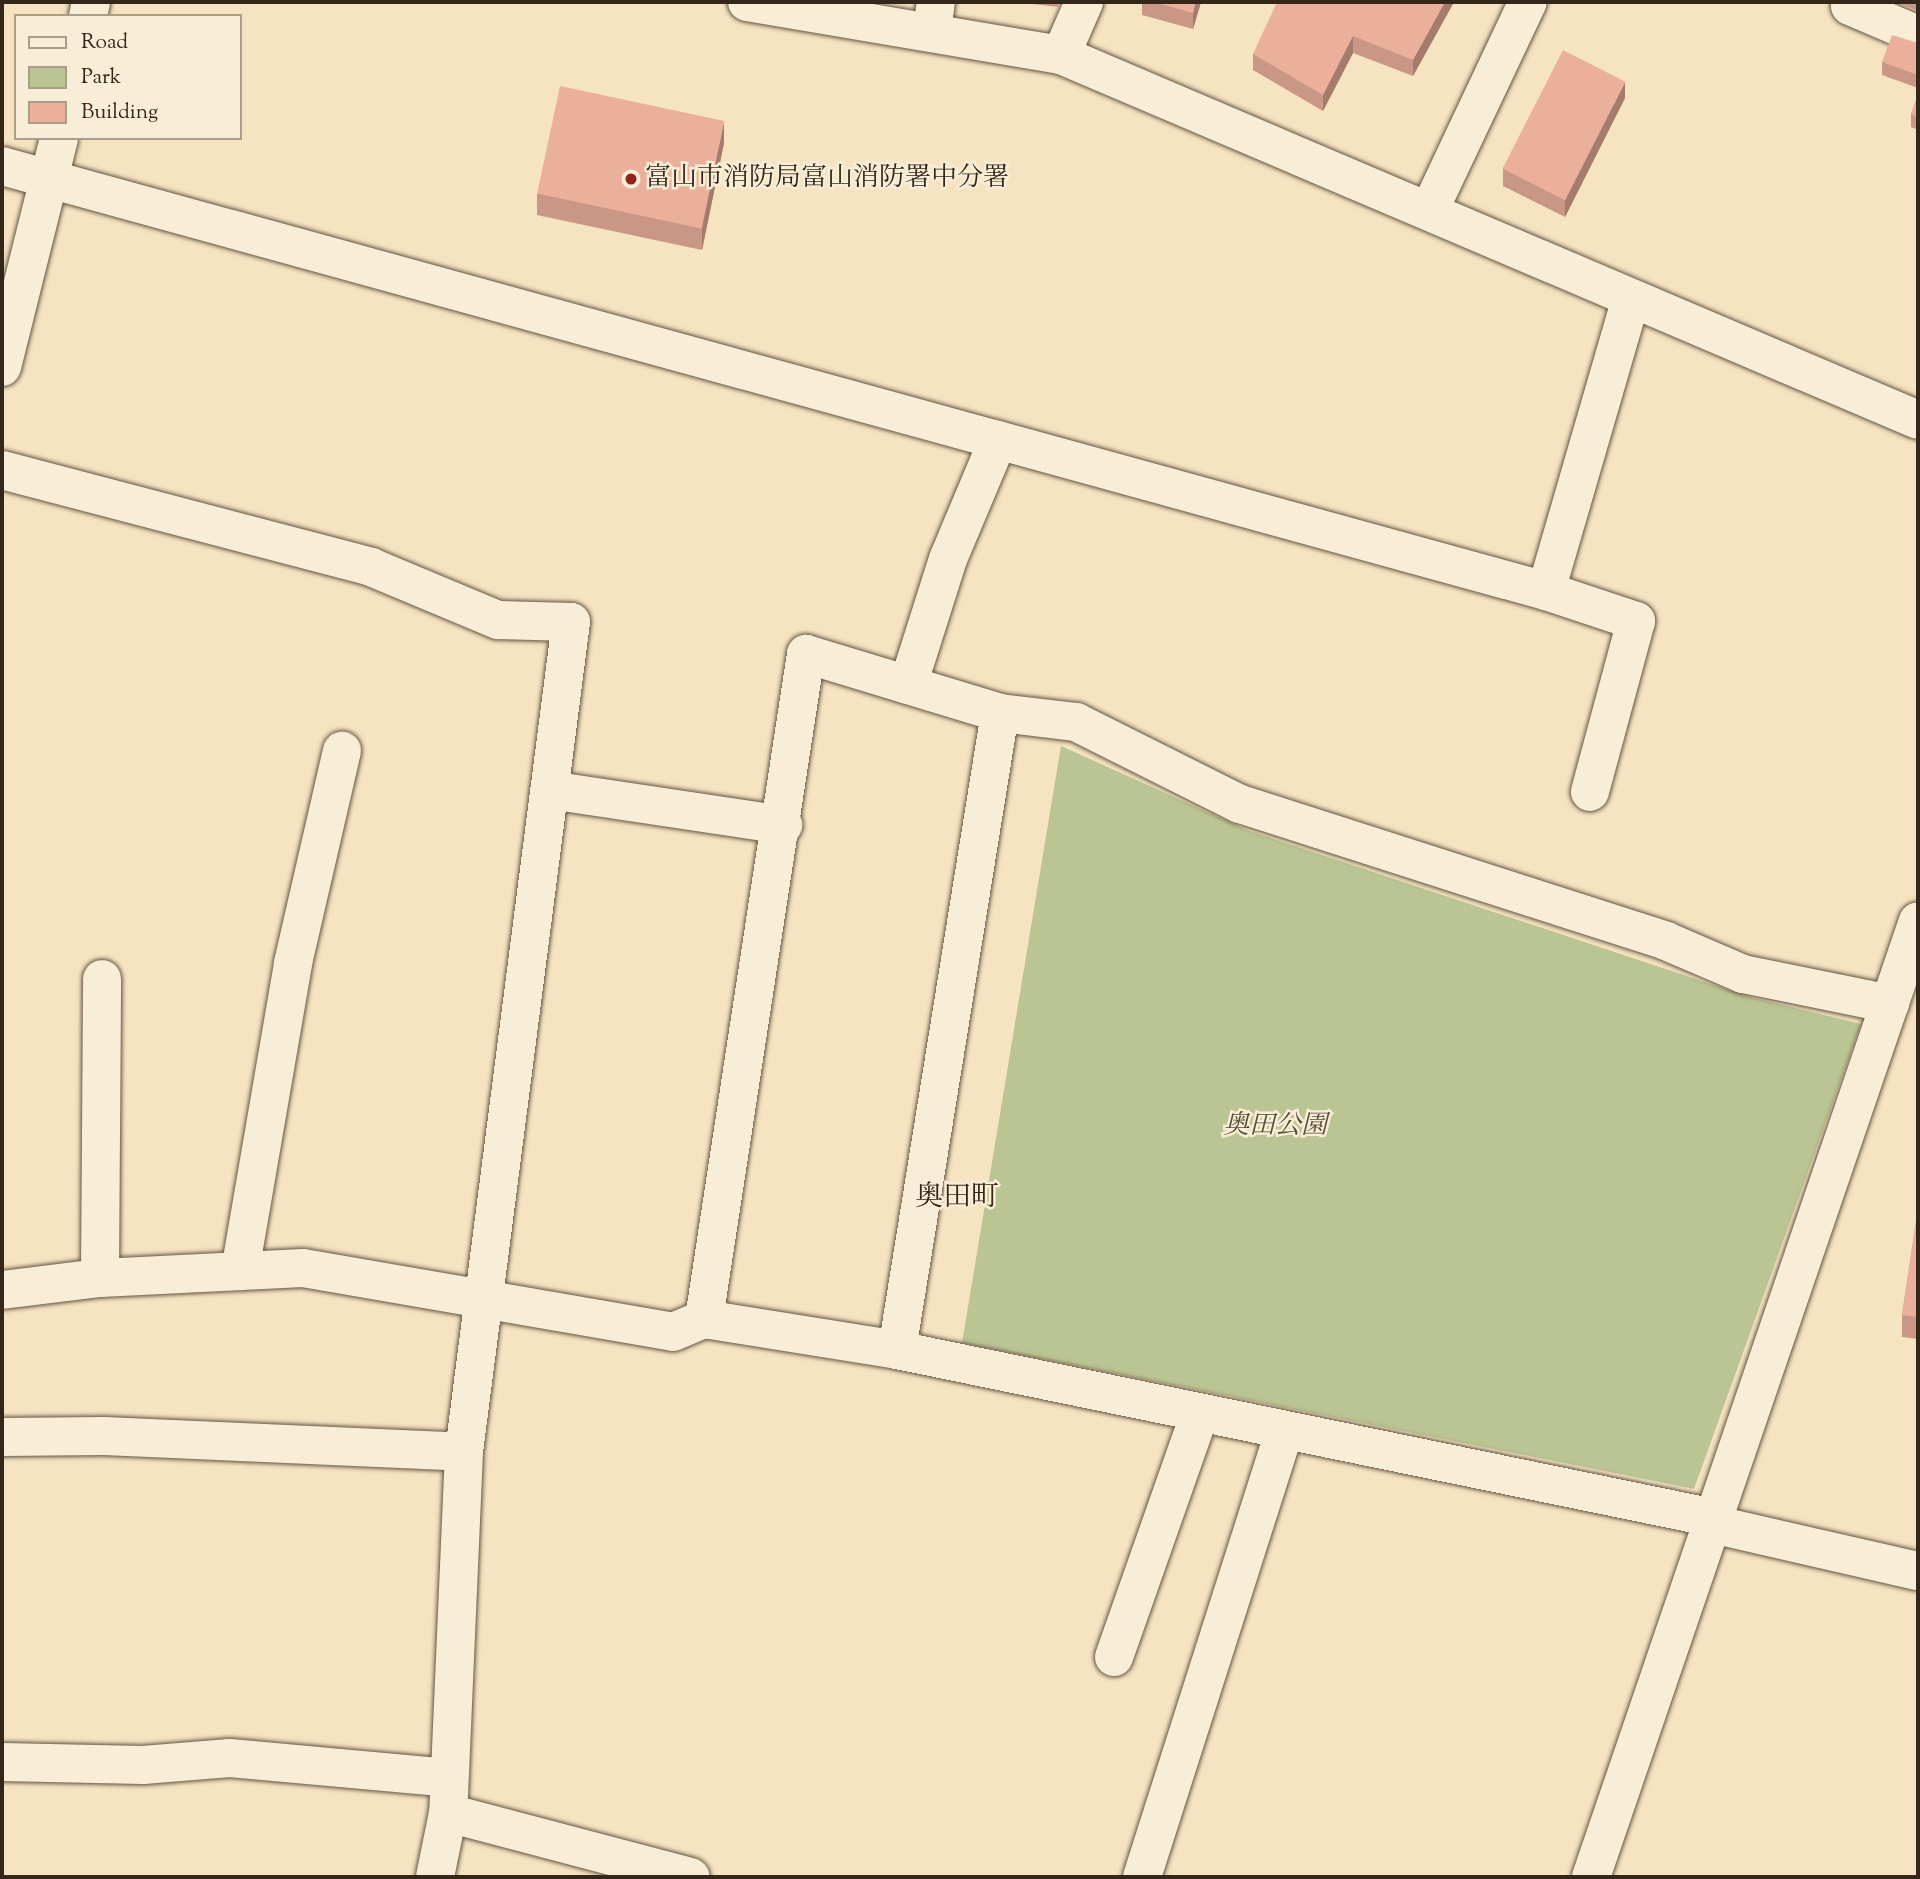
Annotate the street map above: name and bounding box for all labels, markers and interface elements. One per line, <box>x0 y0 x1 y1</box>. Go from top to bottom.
legend <box>14 14 242 140</box>
text: Road <box>81 28 128 58</box>
text: Park <box>81 63 121 93</box>
text: Building <box>81 98 158 128</box>
place label: 富山市消防局富山消防署中分署 <box>645 163 1009 195</box>
marker: 富山市消防局富山消防署中分署 <box>623 171 639 187</box>
park label: 奥田公園 <box>1223 1111 1327 1143</box>
district label: 奥田町 <box>915 1181 999 1215</box>

